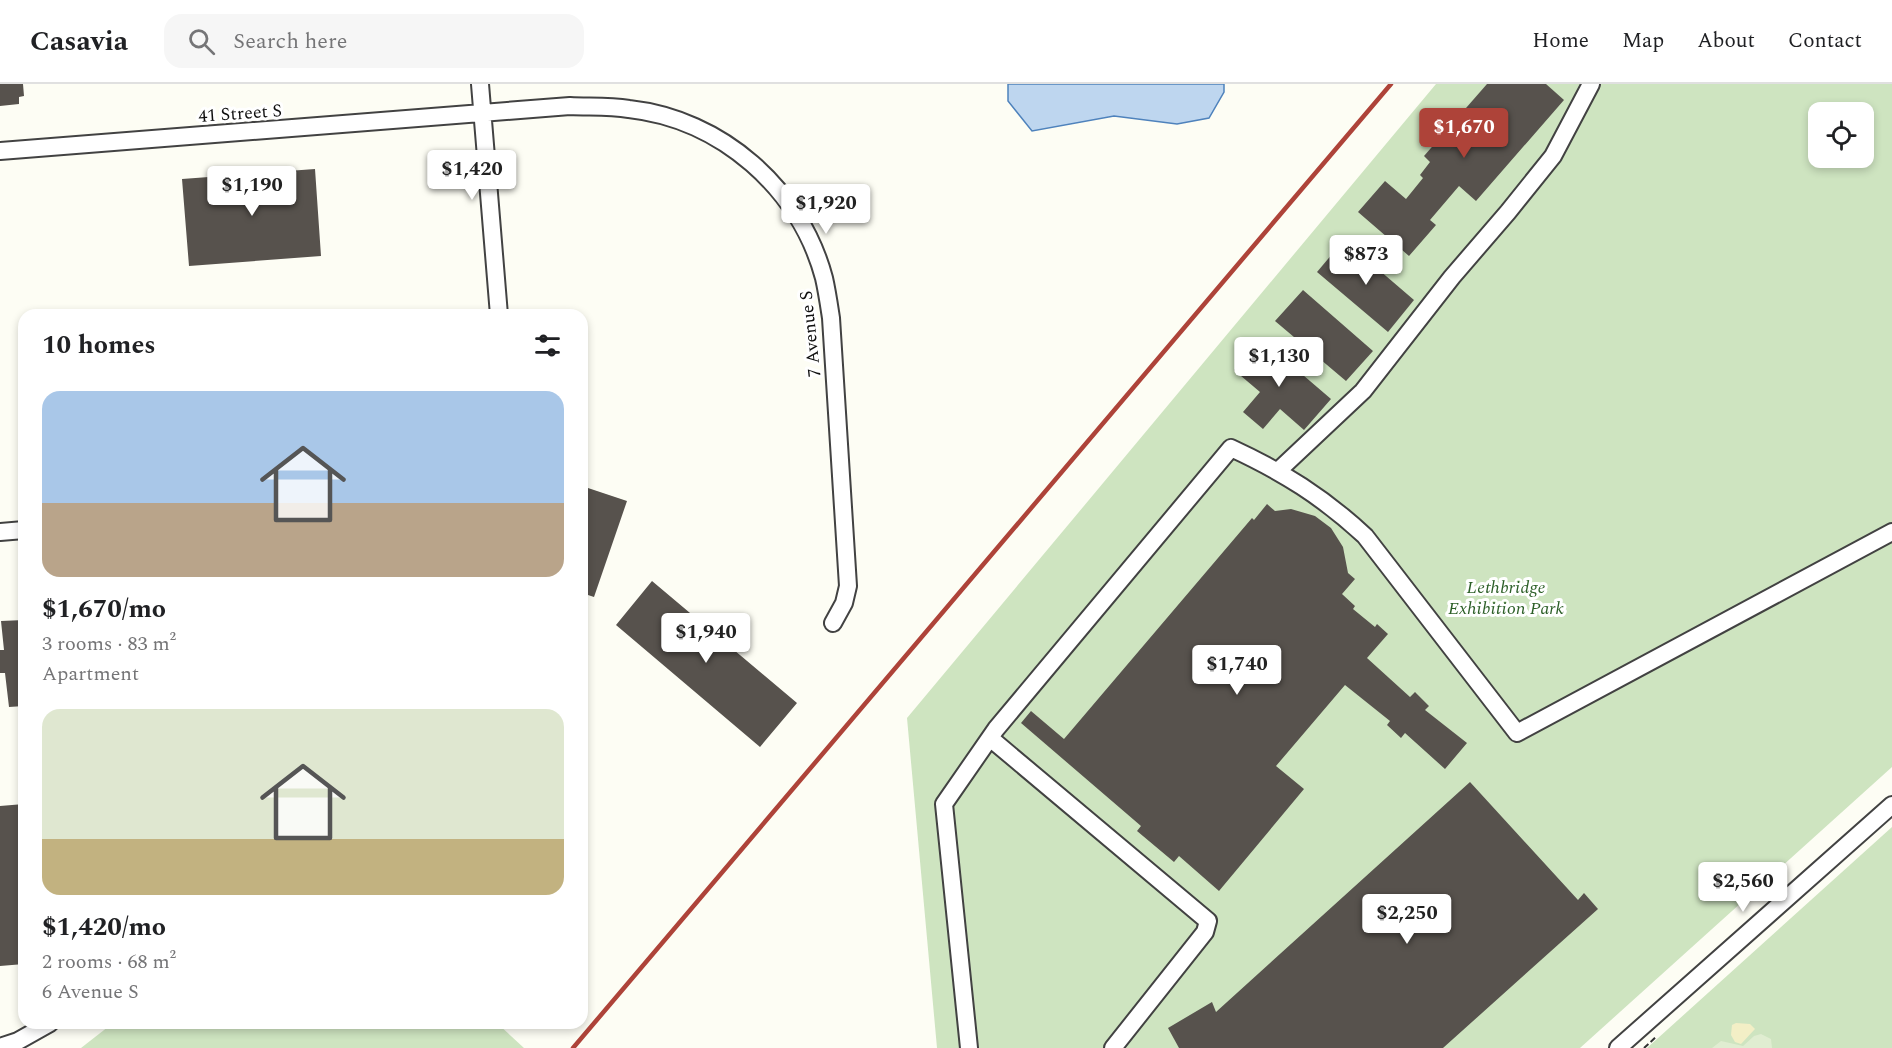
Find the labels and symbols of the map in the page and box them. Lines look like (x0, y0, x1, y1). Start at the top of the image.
street label: 41 Street S (197, 97, 283, 130)
pin: $1,670 (1415, 108, 1513, 159)
pin: $1,420 (423, 150, 521, 201)
pin: $1,190 (203, 166, 301, 217)
pin: $1,920 (777, 184, 875, 235)
pin: $873 (1330, 235, 1402, 286)
street label: 7 Avenue S (793, 289, 828, 379)
pin: $1,130 (1230, 337, 1328, 388)
park label: Lethbridge Exhibition Park (1448, 574, 1564, 622)
pin: $1,940 (657, 613, 755, 664)
pin: $1,740 (1188, 645, 1286, 696)
pin: $2,560 (1694, 862, 1792, 913)
pin: $2,250 (1358, 894, 1456, 945)

